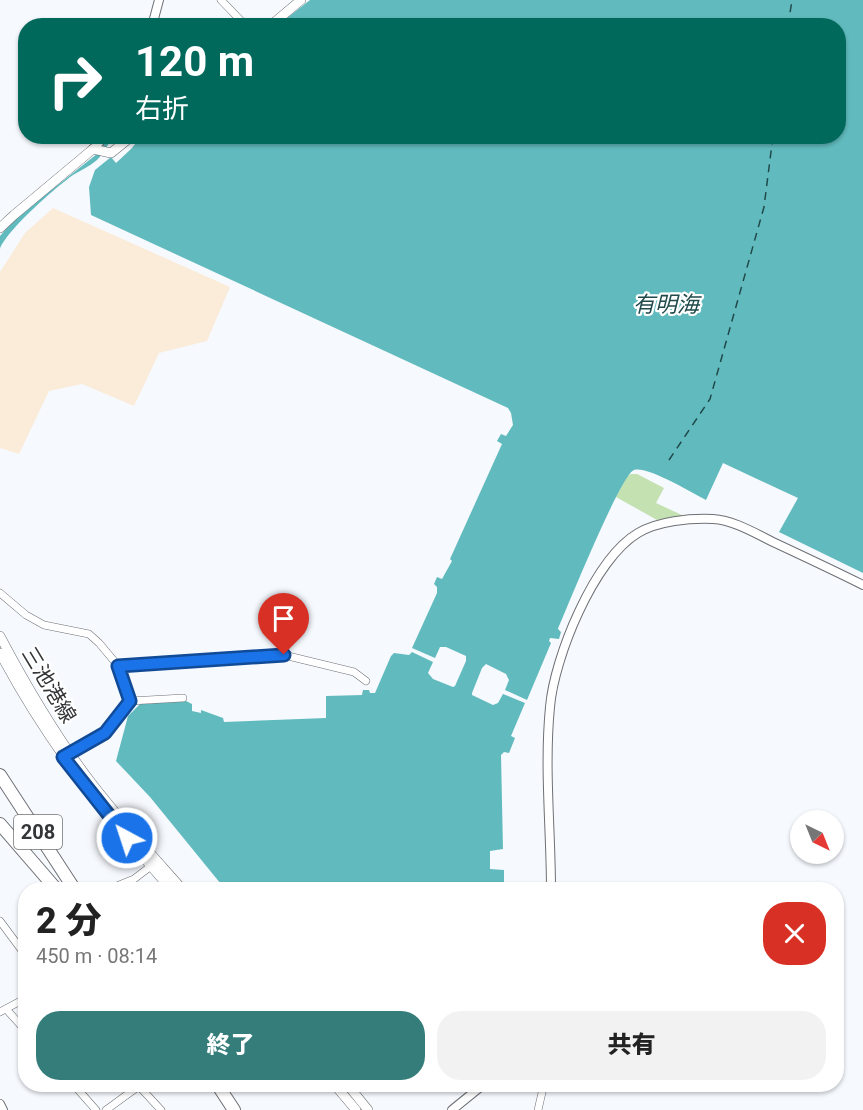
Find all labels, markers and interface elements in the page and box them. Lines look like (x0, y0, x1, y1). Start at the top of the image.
text: 120 m (135, 37, 254, 86)
icon: right (36, 42, 114, 120)
text: 右折 (135, 93, 189, 125)
water label: 有明海 (633, 292, 702, 317)
pin (258, 593, 309, 655)
icon: arrive (267, 602, 300, 635)
street label: 三池港線 (17, 643, 81, 727)
position arrow (95, 806, 159, 870)
north arrow (790, 810, 844, 864)
map controls (790, 810, 844, 864)
road number: 208 (14, 815, 62, 849)
text: 2 分 (36, 900, 102, 942)
button: close (763, 902, 826, 965)
text: 450 m · 08:14 (36, 944, 157, 968)
button: 終了 (36, 1011, 425, 1080)
button: 共有 (437, 1011, 826, 1080)

